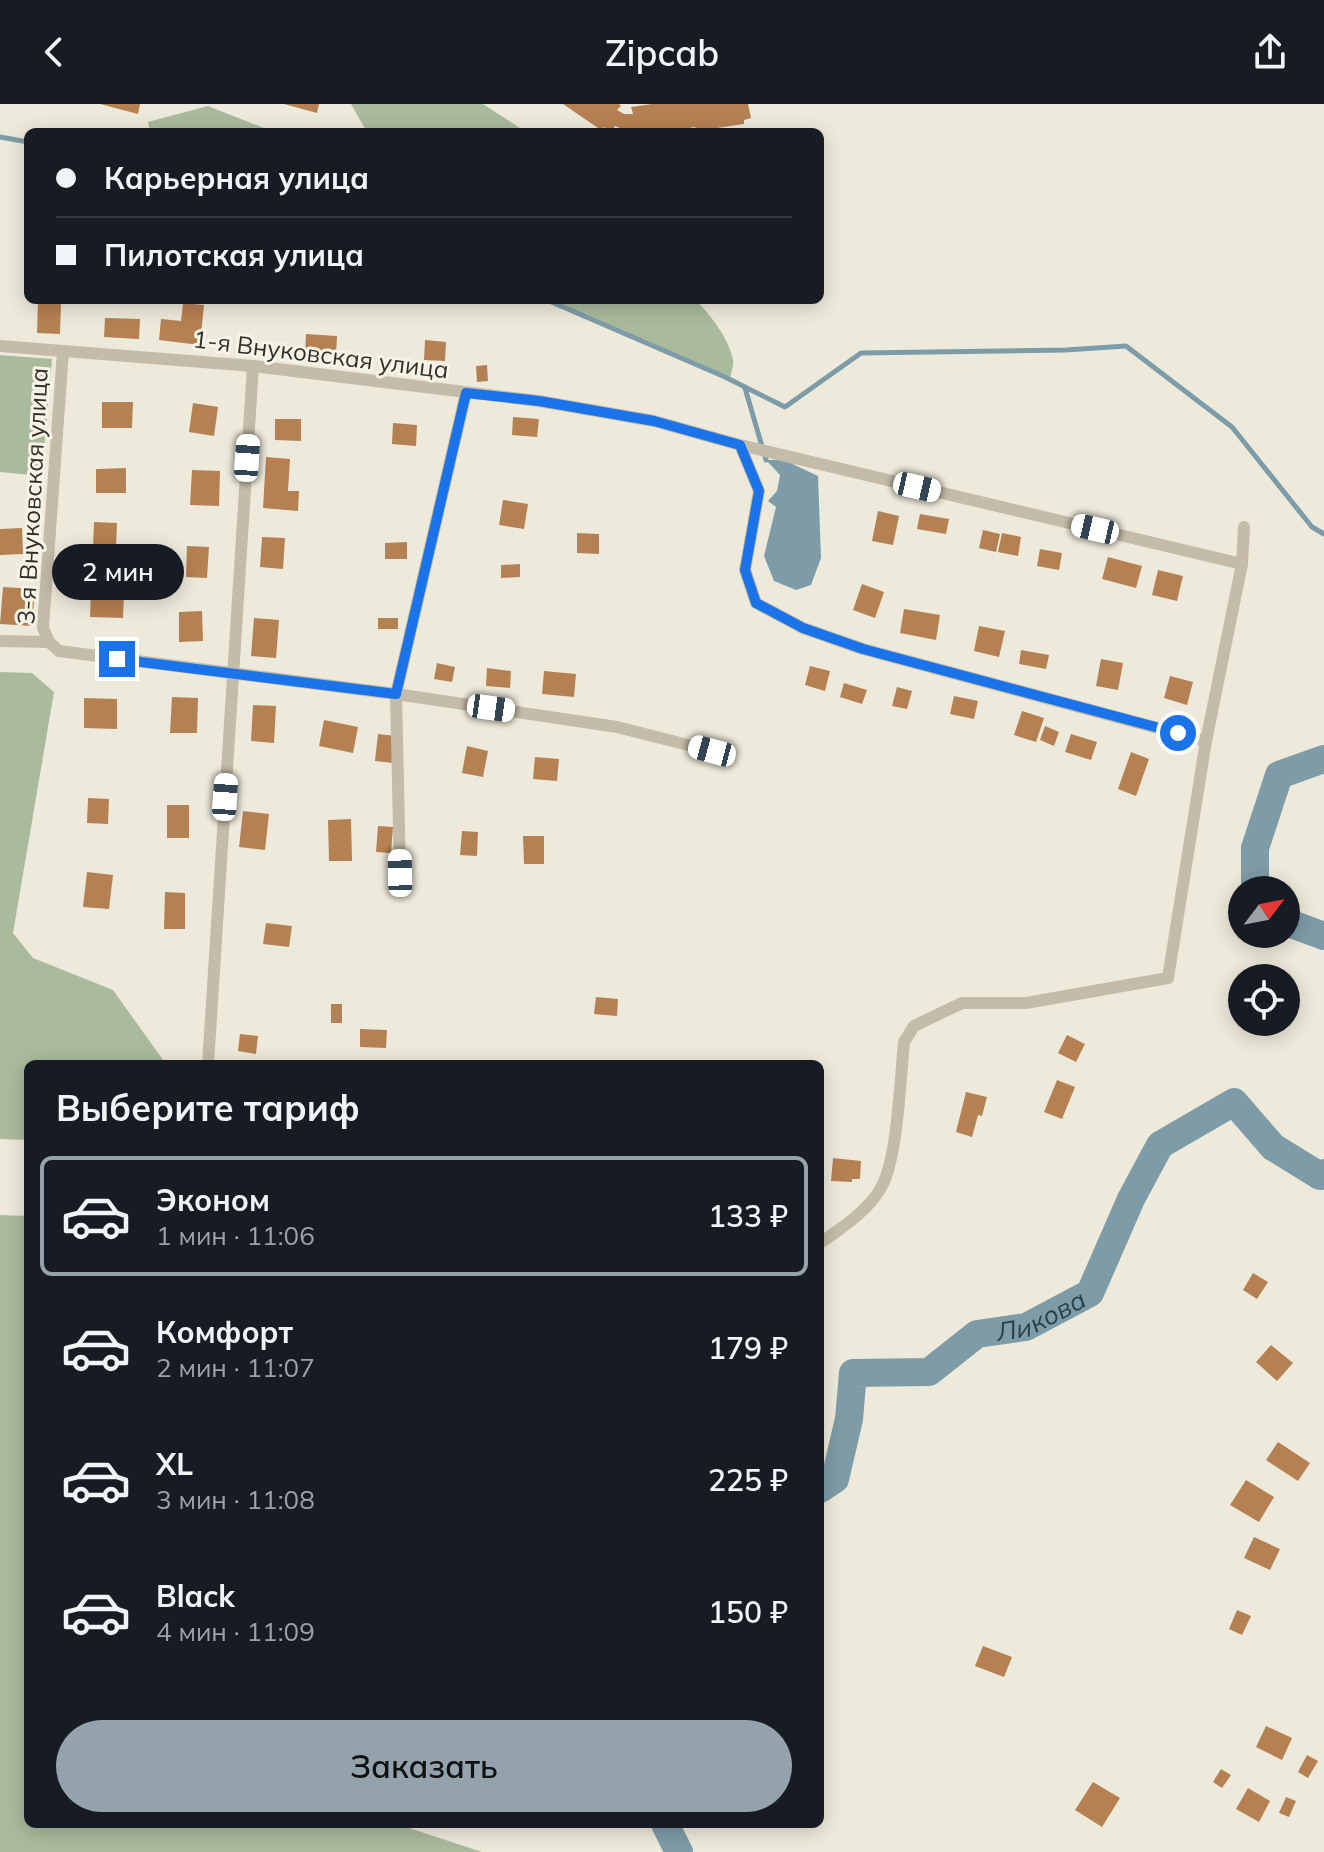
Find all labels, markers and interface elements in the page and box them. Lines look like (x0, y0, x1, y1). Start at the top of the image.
icon: back (32, 30, 76, 74)
text: Zipcab (605, 30, 719, 75)
icon: share (1248, 30, 1292, 74)
text: Карьерная улица (104, 159, 369, 197)
text: Пилотская улица (104, 236, 364, 274)
street label: 1-я Внуковская улица (192, 323, 450, 385)
street label: 3-я Внуковская улица (10, 367, 54, 625)
car (233, 433, 261, 483)
car (891, 470, 943, 504)
car (1069, 512, 1121, 546)
callout: 2 мин (51, 543, 183, 599)
text: 2 мин (82, 555, 154, 588)
route end (99, 641, 135, 677)
car (466, 693, 516, 723)
route start (1160, 715, 1196, 751)
car (686, 733, 738, 769)
car (211, 772, 239, 822)
car (388, 849, 412, 897)
north arrow (1228, 876, 1300, 948)
map controls (1228, 876, 1300, 1036)
button: locate (1228, 964, 1300, 1036)
text: Выберите тариф (56, 1085, 360, 1130)
icon: car (60, 1180, 132, 1252)
text: Эконом (156, 1181, 270, 1219)
text: 133 ₽ (708, 1197, 788, 1235)
text: 1 мин · 11:06 (156, 1219, 315, 1252)
water label: Ликова (993, 1282, 1091, 1348)
icon: car (60, 1312, 132, 1384)
text: Комфорт (156, 1313, 293, 1351)
text: 179 ₽ (708, 1329, 788, 1367)
text: 2 мин · 11:07 (156, 1351, 315, 1384)
icon: car (60, 1444, 132, 1516)
text: XL (156, 1445, 193, 1483)
text: 225 ₽ (708, 1461, 788, 1499)
text: 3 мин · 11:08 (156, 1483, 315, 1516)
icon: car (60, 1576, 132, 1648)
text: Black (156, 1577, 235, 1615)
text: 150 ₽ (708, 1593, 788, 1631)
text: 4 мин · 11:09 (156, 1615, 315, 1648)
button: Заказать (56, 1720, 792, 1812)

